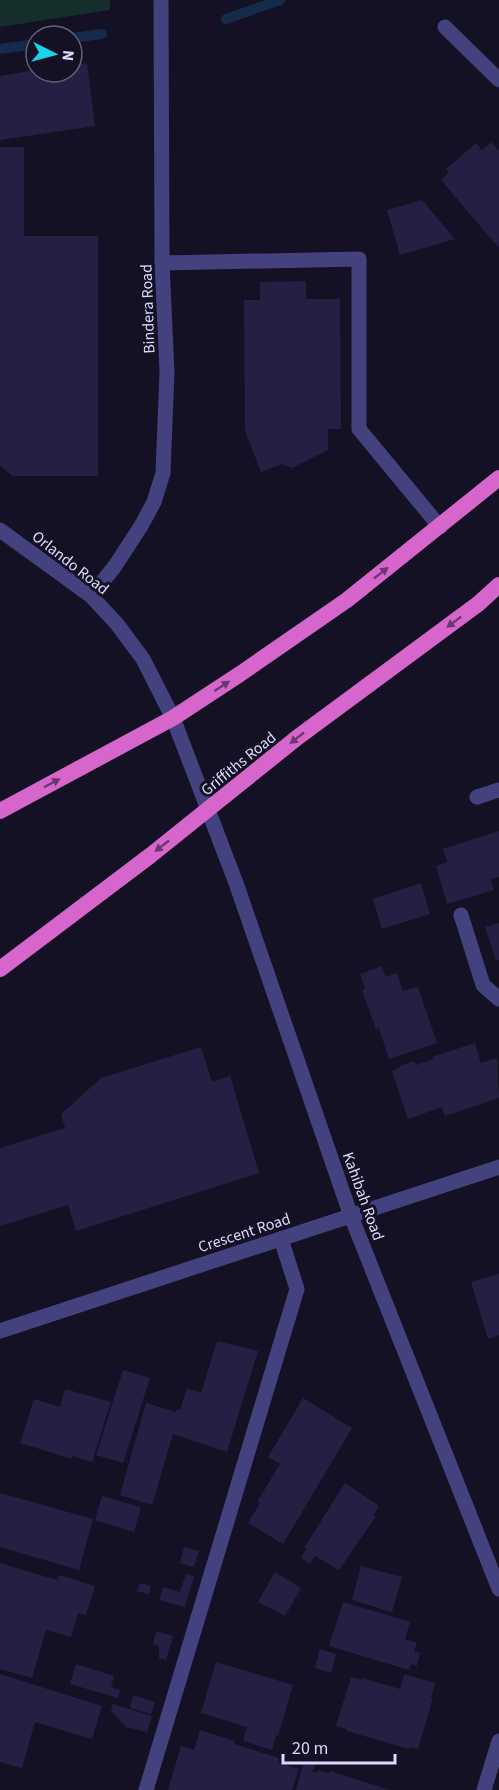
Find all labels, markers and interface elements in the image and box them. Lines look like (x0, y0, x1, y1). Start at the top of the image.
north arrow (24, 24, 84, 84)
text: N (56, 49, 79, 62)
street label: Bindera Road (135, 264, 161, 354)
street label: Orlando Road (27, 526, 113, 600)
one-way arrow (373, 567, 389, 580)
one-way arrow (446, 616, 462, 628)
one-way arrow (213, 680, 230, 691)
street label: Griffiths Road (196, 727, 281, 801)
one-way arrow (289, 732, 305, 745)
one-way arrow (43, 779, 60, 788)
one-way arrow (155, 840, 170, 852)
street label: Kahibah Road (337, 1149, 389, 1244)
street label: Crescent Road (195, 1208, 293, 1258)
scale bar (283, 1727, 396, 1765)
text: 20 m (292, 1736, 328, 1761)

